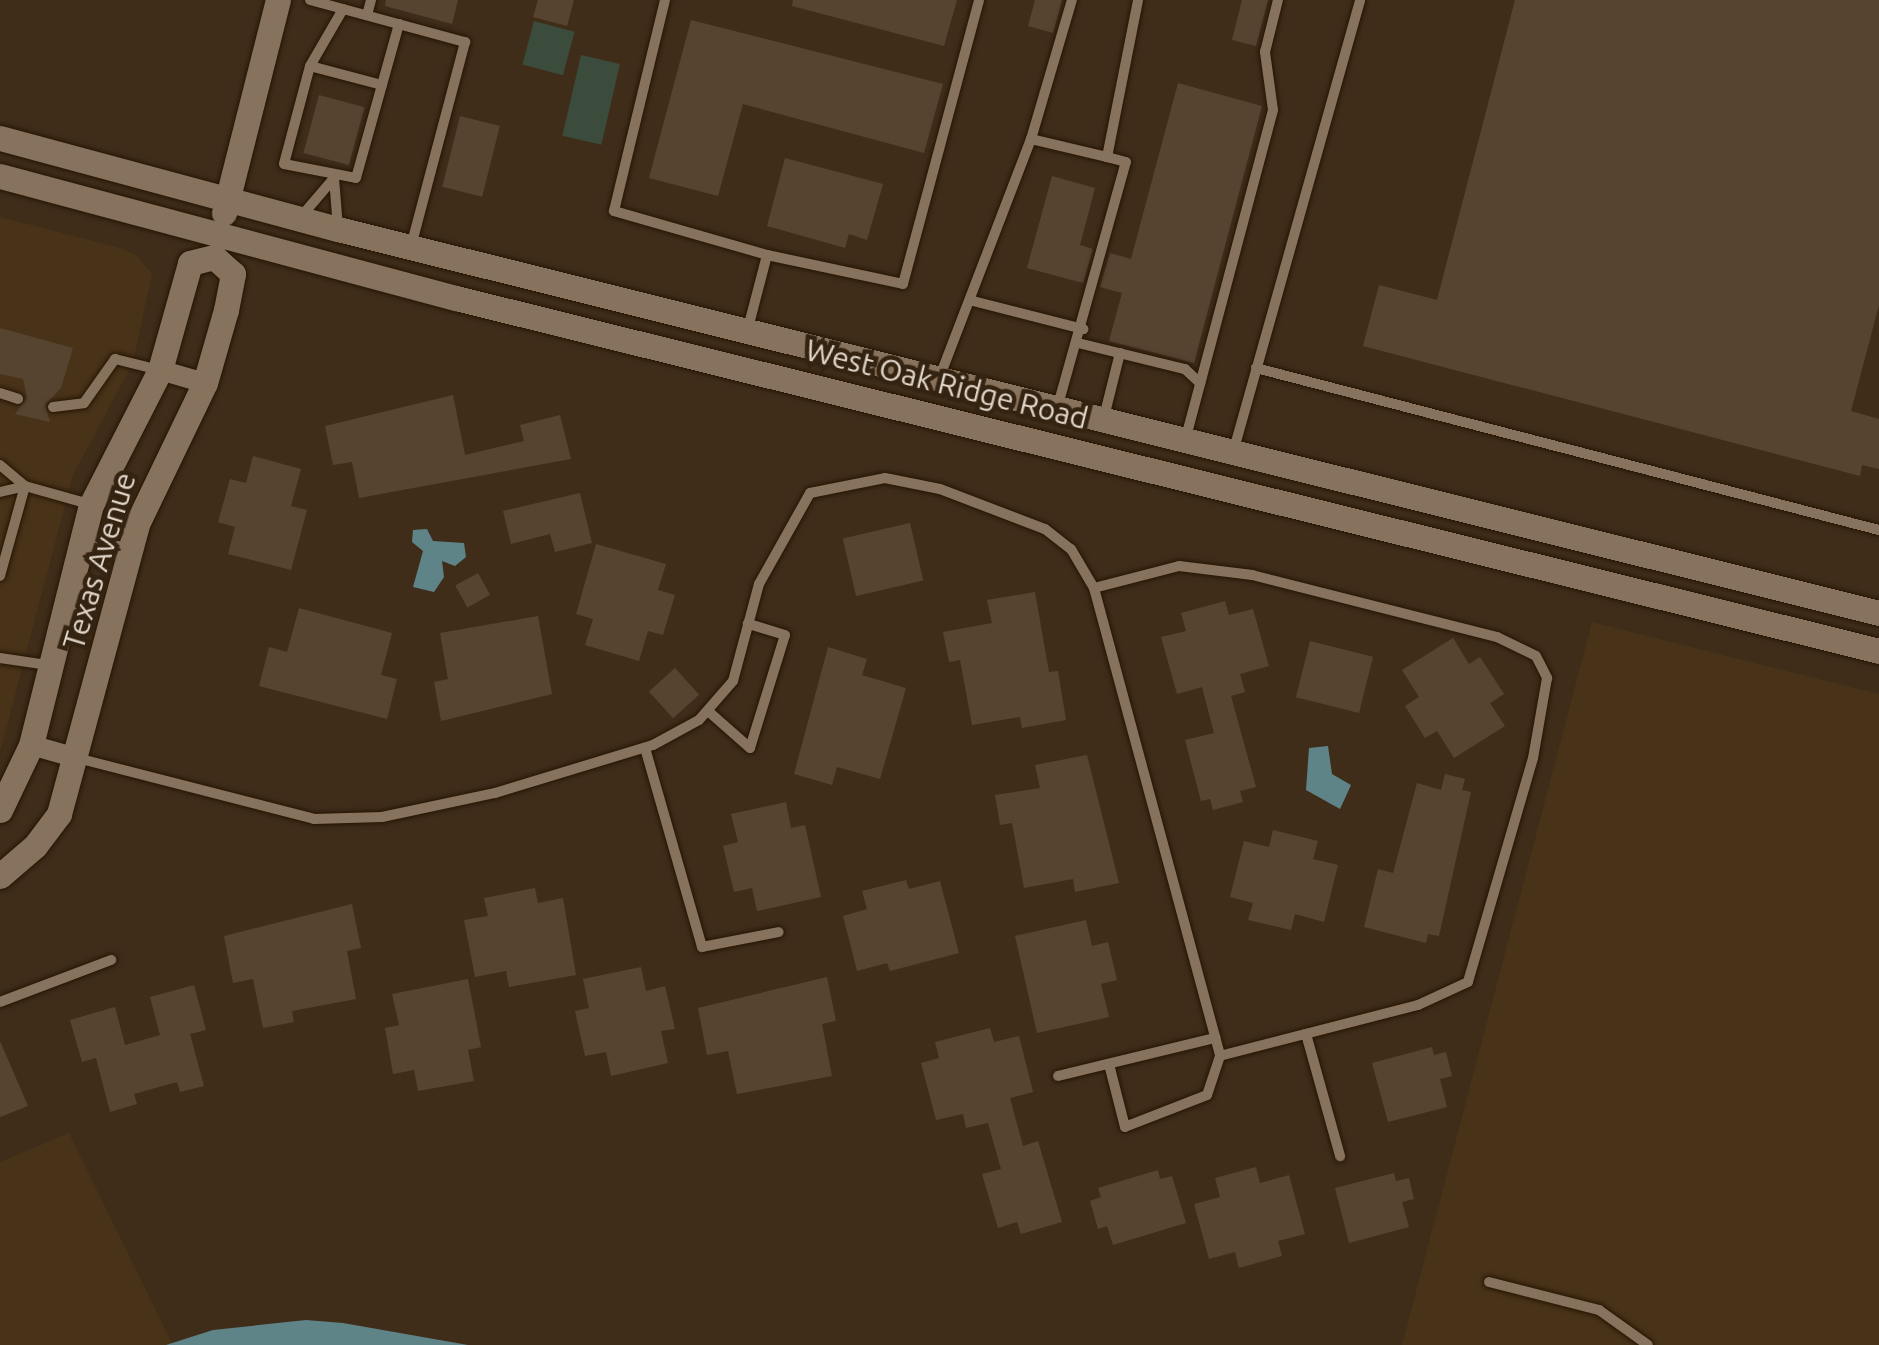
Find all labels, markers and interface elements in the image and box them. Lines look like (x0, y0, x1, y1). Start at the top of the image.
street label: West Oak Ridge Road (802, 331, 1092, 437)
street label: Texas Avenue (55, 468, 143, 654)

